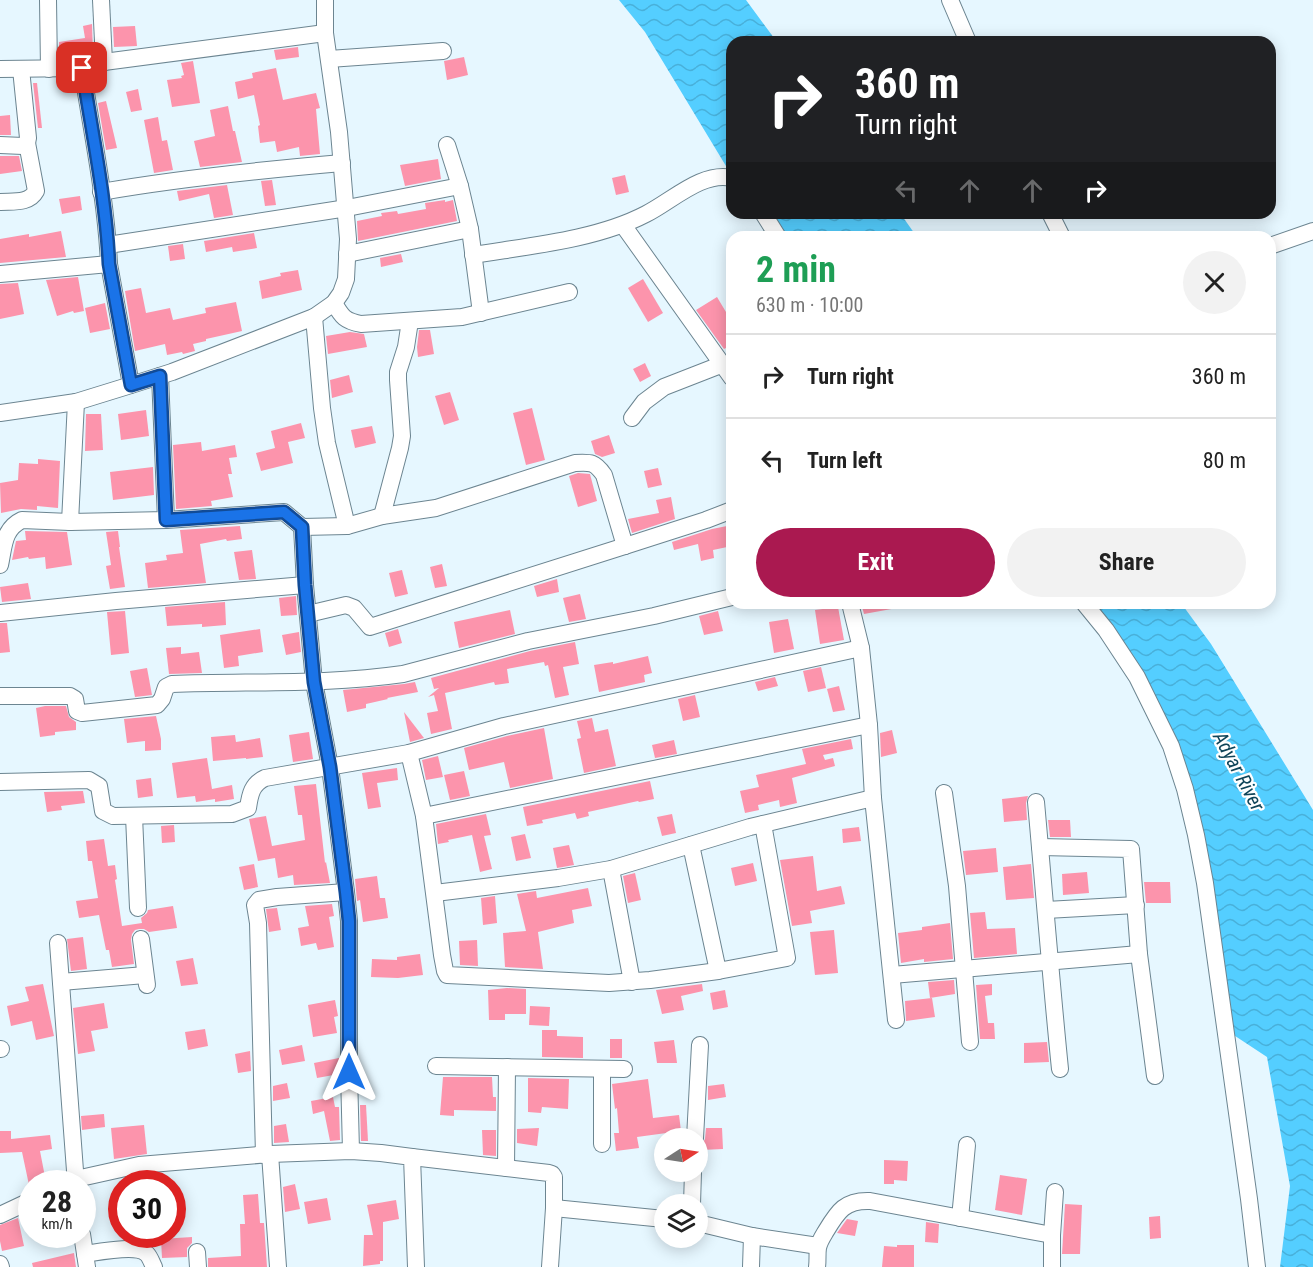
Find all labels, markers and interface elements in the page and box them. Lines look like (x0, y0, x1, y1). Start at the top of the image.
pin (56, 42, 107, 93)
icon: arrive (65, 51, 98, 84)
text: 360 m (855, 59, 960, 108)
icon: right (756, 60, 834, 138)
text: Turn right (855, 109, 957, 141)
icon: left (890, 174, 923, 207)
icon: ahead (953, 174, 986, 207)
icon: ahead (1016, 174, 1049, 207)
icon: right (1079, 174, 1112, 207)
text: 2 min (756, 249, 836, 291)
button: close (1183, 251, 1246, 314)
text: 630 m · 10:00 (756, 293, 863, 317)
icon: right (756, 360, 789, 393)
text: Turn right (807, 364, 894, 389)
text: 360 m (1192, 364, 1246, 389)
icon: left (756, 444, 789, 477)
text: Turn left (807, 448, 882, 473)
text: 80 m (1203, 448, 1246, 473)
button: Exit (756, 528, 995, 597)
button: Share (1007, 528, 1246, 597)
water label: Adyar River (1208, 726, 1270, 816)
position arrow (317, 1040, 381, 1104)
north arrow (654, 1128, 708, 1182)
map controls (654, 1128, 708, 1248)
speed limit sign: 30 (108, 1170, 186, 1248)
text: 28 (42, 1184, 72, 1219)
button: layers (654, 1194, 708, 1248)
text: km/h (42, 1215, 72, 1233)

